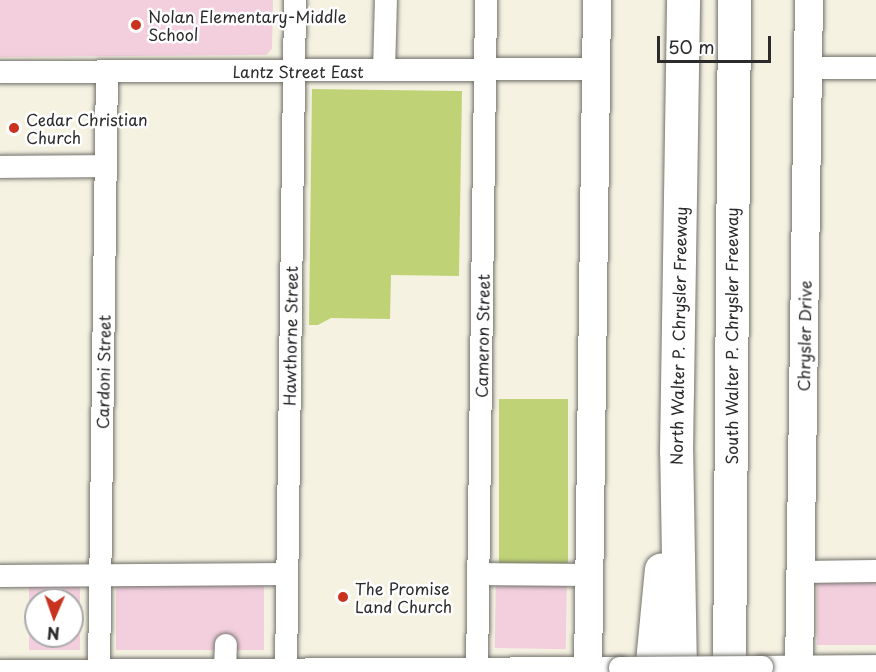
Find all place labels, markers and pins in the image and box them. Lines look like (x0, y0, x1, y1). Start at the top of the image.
place label: Nolan Elementary-Middle School (148, 6, 347, 44)
marker: Nolan Elementary-Middle School (129, 18, 143, 32)
place label: Cedar Christian Church (26, 109, 148, 147)
marker: Cedar Christian Church (7, 121, 21, 135)
place label: The Promise Land Church (355, 578, 453, 616)
marker: The Promise Land Church (336, 590, 350, 604)

